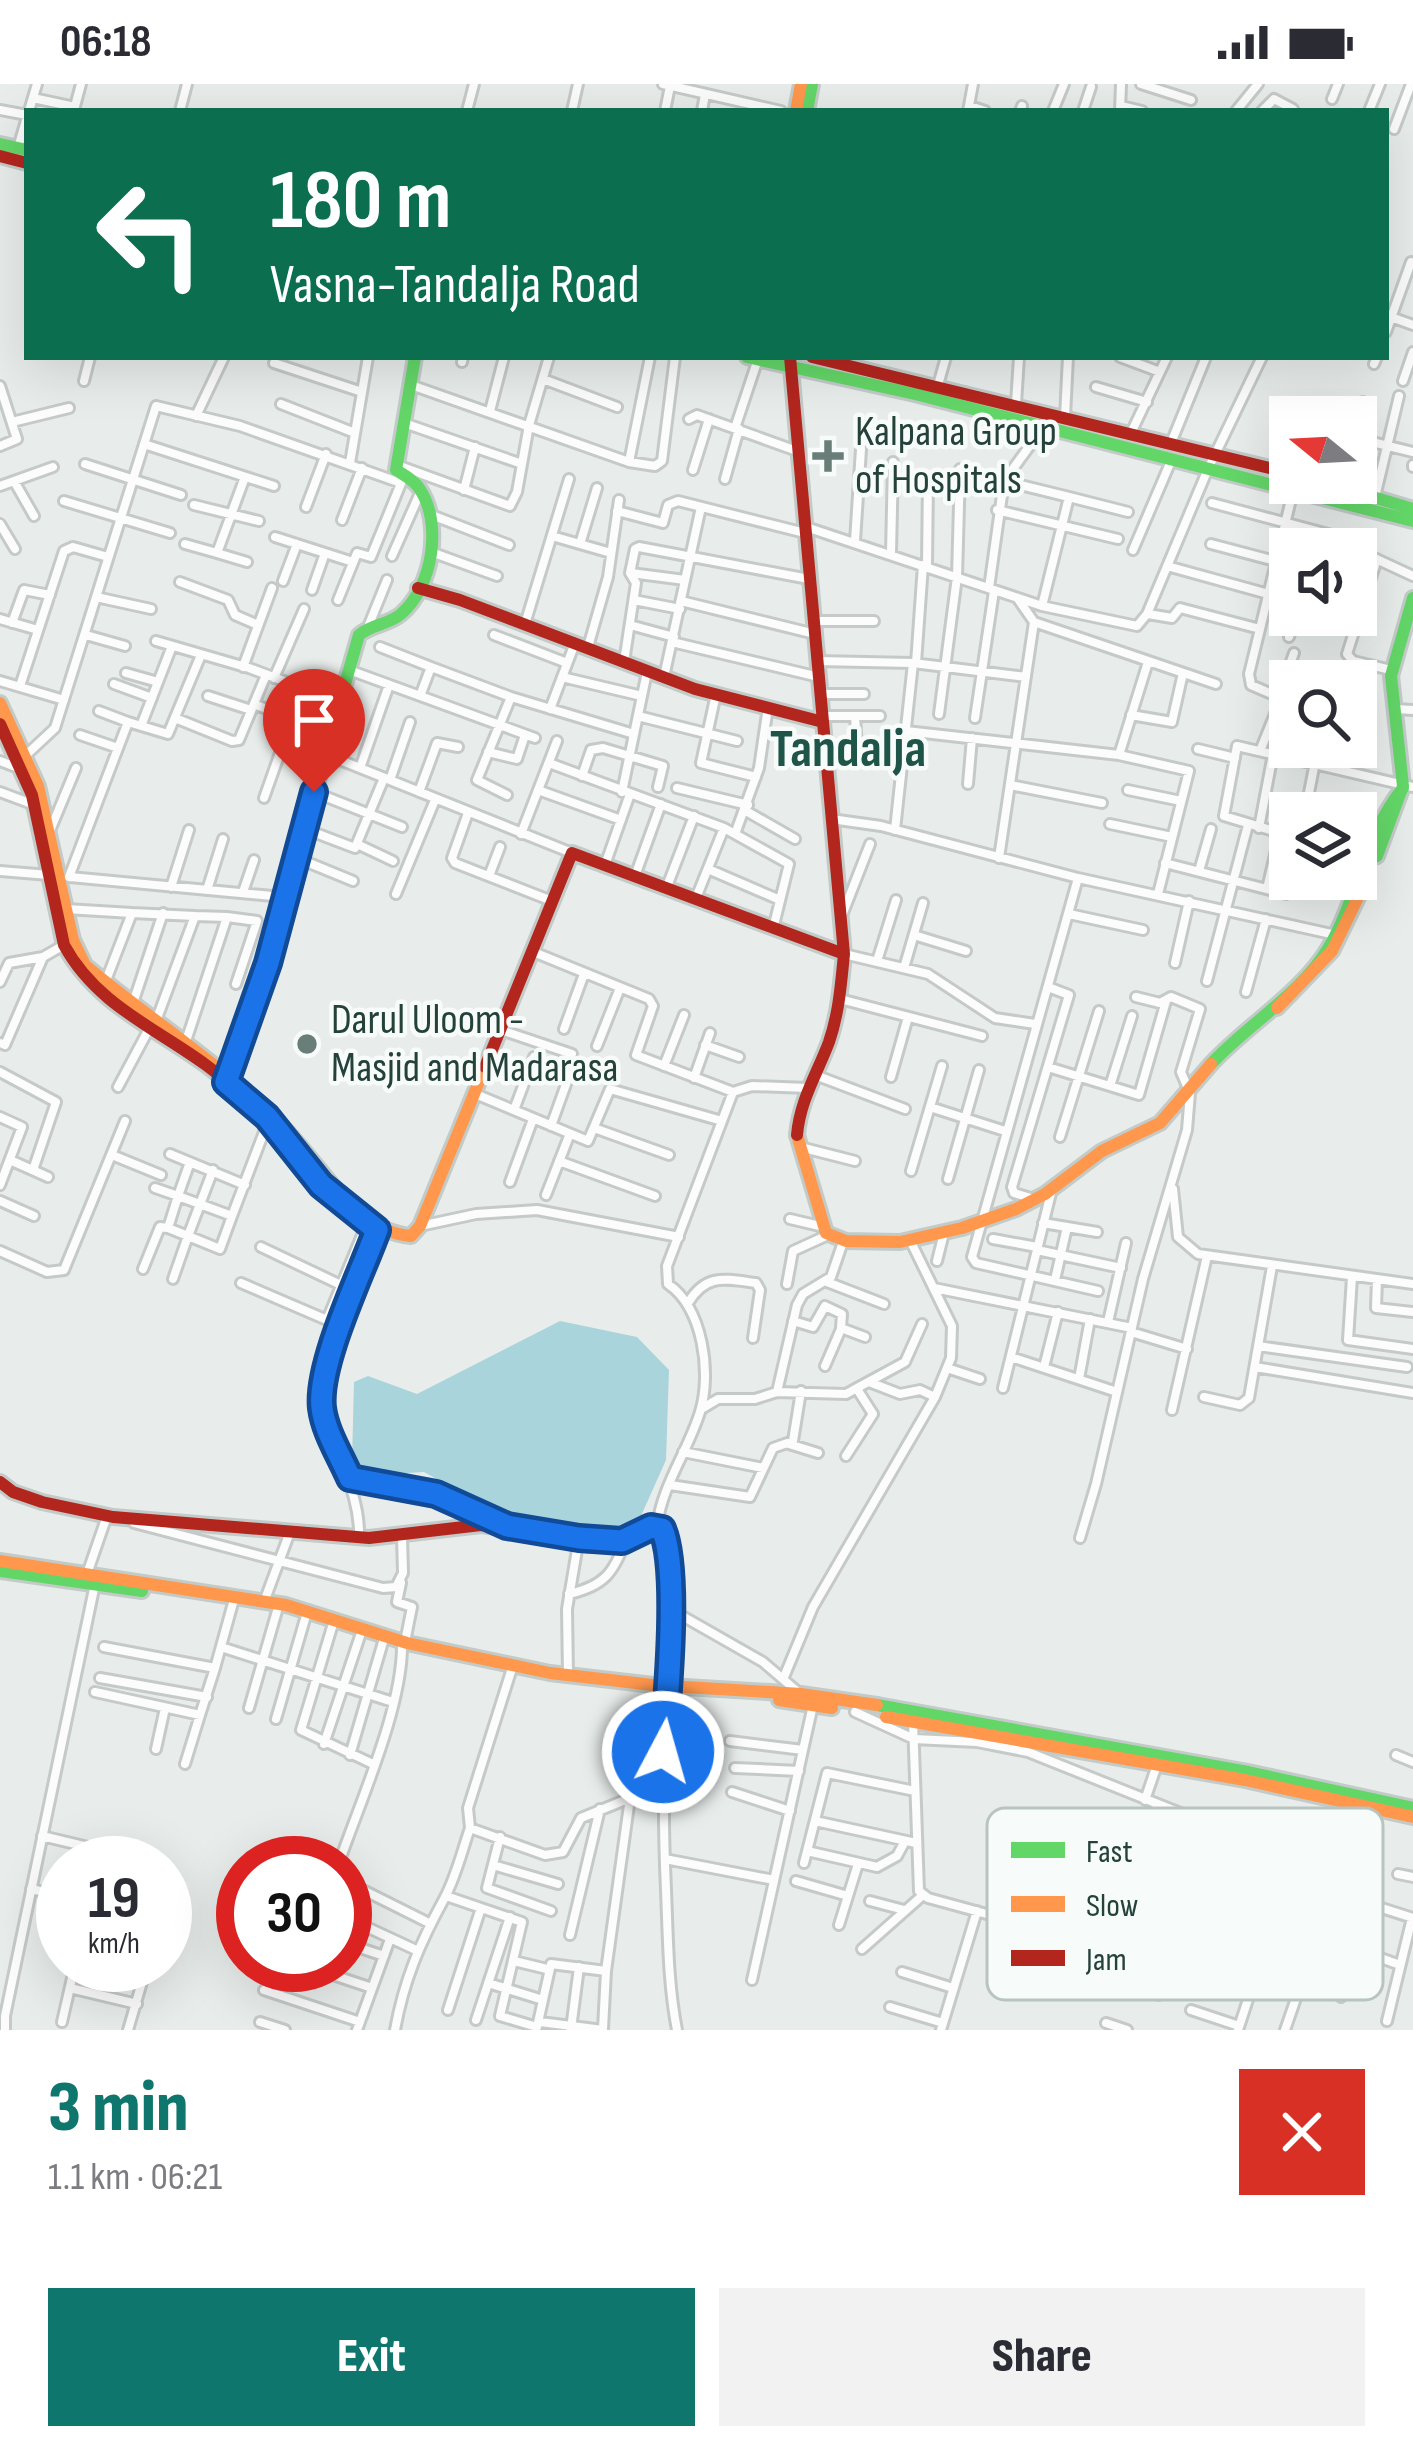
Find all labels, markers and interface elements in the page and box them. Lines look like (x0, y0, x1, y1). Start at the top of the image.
text: 06:18 (60, 15, 152, 70)
text: 180 m (270, 151, 451, 252)
icon: left (72, 156, 228, 312)
text: Vasna-Tandalja Road (270, 253, 640, 318)
north arrow (1269, 396, 1377, 504)
map controls (1269, 396, 1377, 900)
place label: Kalpana Group of Hospitals (855, 407, 1057, 506)
marker: Kalpana Group of Hospitals (812, 440, 844, 472)
button: sound (1269, 528, 1377, 636)
button: search (1269, 660, 1377, 768)
pin (263, 669, 365, 792)
icon: arrive (281, 687, 347, 753)
district label: Tandalja (770, 717, 926, 782)
button: layers (1269, 792, 1377, 900)
place label: Darul Uloom - Masjid and Madarasa (331, 995, 619, 1094)
marker: Darul Uloom - Masjid and Madarasa (294, 1031, 320, 1057)
position arrow (600, 1689, 726, 1815)
legend (987, 1808, 1383, 2000)
text: Fast (1086, 1832, 1133, 1872)
speed limit sign: 30 (216, 1836, 372, 1992)
text: 19 (88, 1863, 140, 1935)
text: Slow (1086, 1886, 1138, 1926)
text: km/h (88, 1926, 140, 1962)
text: Jam (1085, 1940, 1127, 1980)
text: 3 min (48, 2065, 189, 2152)
button: close (1239, 2069, 1365, 2195)
text: 1.1 km · 06:21 (48, 2154, 222, 2201)
button: Exit (48, 2288, 695, 2426)
button: Share (719, 2288, 1365, 2426)

